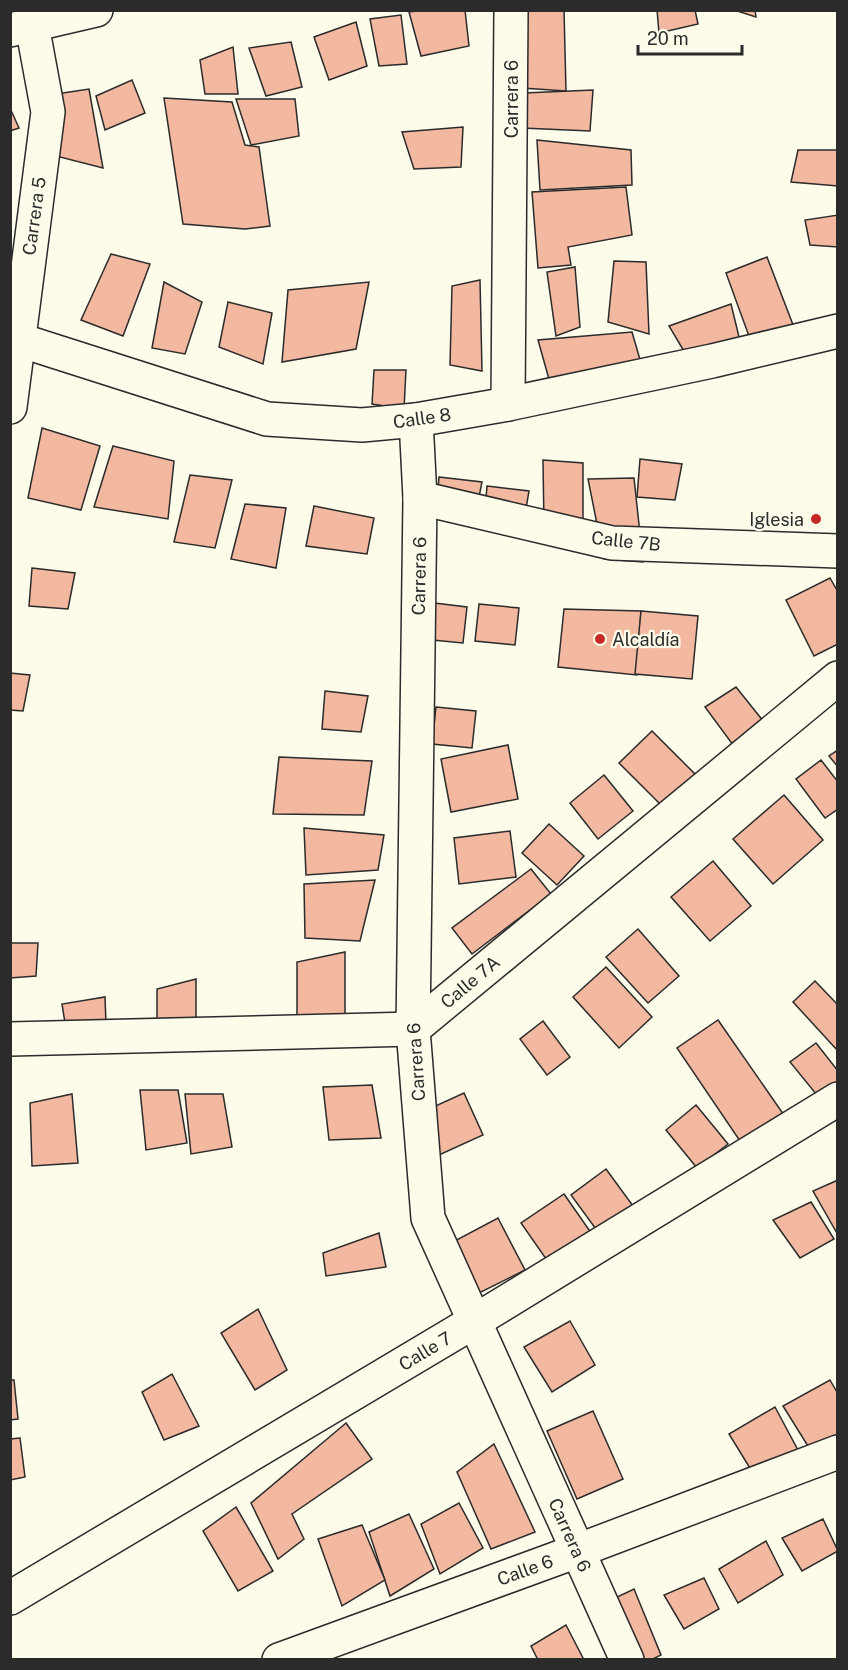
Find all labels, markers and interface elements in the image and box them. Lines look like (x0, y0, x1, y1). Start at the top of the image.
scale bar (638, 18, 742, 56)
text: 20 m (647, 28, 689, 49)
street label: Carrera 6 (501, 60, 522, 138)
street label: Carrera 5 (18, 175, 50, 257)
street label: Calle 8 (392, 404, 452, 432)
place label: Iglesia (749, 509, 804, 530)
marker: Iglesia (809, 512, 823, 526)
street label: Calle 7B (590, 527, 662, 555)
street label: Carrera 6 (408, 537, 430, 615)
place label: Alcaldía (612, 629, 680, 650)
marker: Alcaldía (593, 632, 607, 646)
street label: Calle 7A (436, 951, 504, 1013)
street label: Carrera 6 (403, 1022, 429, 1102)
street label: Calle 7 (395, 1327, 455, 1375)
street label: Carrera 6 (544, 1495, 596, 1575)
street label: Calle 6 (494, 1550, 556, 1590)

